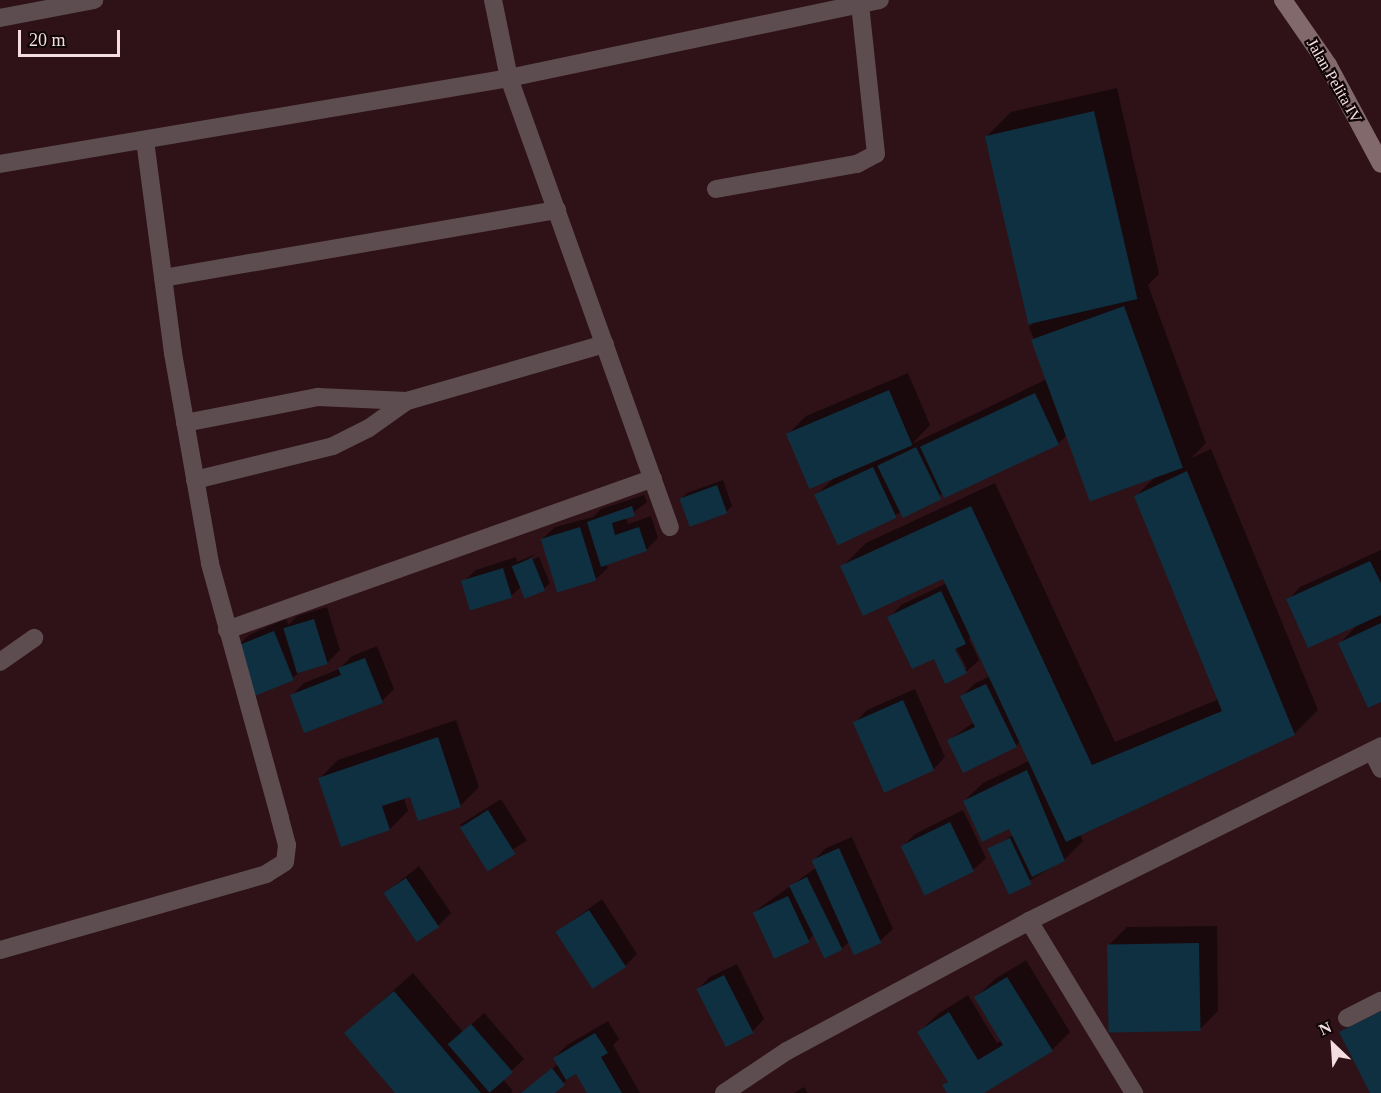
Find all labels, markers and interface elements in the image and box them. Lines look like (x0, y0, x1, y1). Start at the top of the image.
scale bar (21, 18, 123, 56)
text: 20 m (29, 30, 66, 50)
street label: Jalan Pelita IV (1302, 35, 1366, 127)
north arrow (1303, 1015, 1363, 1075)
text: N (1316, 1018, 1334, 1038)

